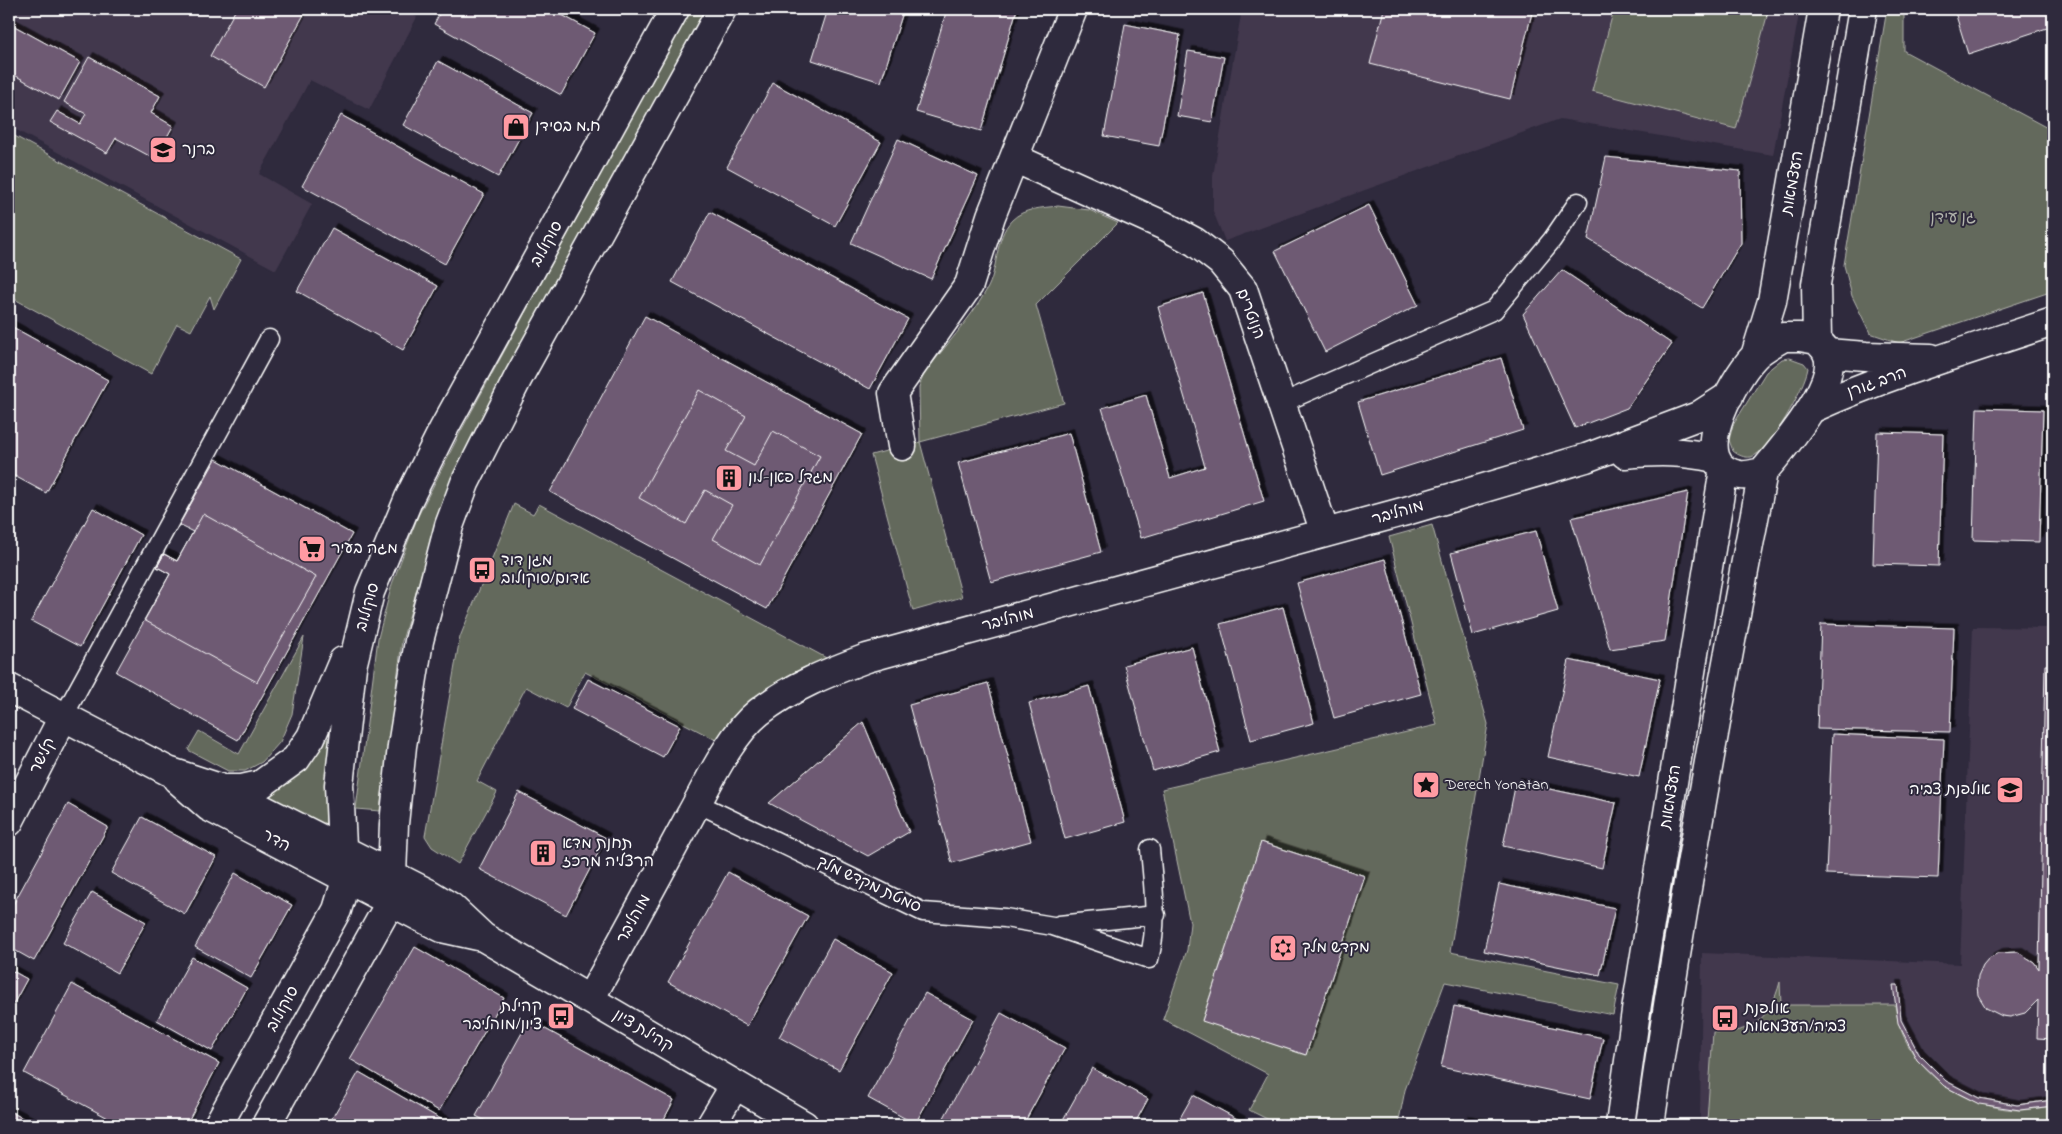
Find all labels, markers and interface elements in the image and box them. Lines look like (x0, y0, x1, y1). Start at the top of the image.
shop icon: ח.מ בסידן (501, 112, 531, 142)
place label: ח.מ בסידן (535, 115, 600, 139)
school or university icon: ברנר (148, 135, 178, 165)
place label: ברנר (182, 138, 215, 162)
street label: העצמאות (1775, 149, 1810, 218)
park label: גן עידן (1930, 206, 1976, 230)
street label: סוקולוב (525, 217, 569, 271)
street label: הנוטרים (1229, 285, 1271, 343)
street label: הרב גורן (1844, 361, 1910, 405)
building icon: מגדל פאן-לון (714, 463, 744, 493)
place label: מגדל פאן-לון (748, 466, 833, 490)
street label: מוהליבר (1369, 494, 1427, 532)
supermarket icon: מגה בעיר (297, 534, 327, 564)
place label: מגה בעיר (331, 537, 398, 561)
place label: מגן דוד אדום/סוקולוב (501, 549, 590, 591)
bus stop icon: מגן דוד אדום/סוקולוב (467, 555, 497, 585)
street label: סוקולוב (350, 580, 386, 634)
street label: מוהליבר (979, 602, 1037, 638)
street label: קלישר (24, 734, 62, 778)
street label: העצמאות (1654, 763, 1688, 832)
place icon: Derech Yonatan (1411, 770, 1441, 800)
place label: Derech Yonatan (1444, 773, 1548, 797)
school or university icon: אולפנת צביה (1995, 775, 2025, 805)
place label: אולפנת צביה (1909, 778, 1991, 802)
street label: הדר (258, 824, 294, 858)
place label: תחנת מדא הרצליה מרכז (562, 832, 654, 874)
building icon: תחנת מדא הרצליה מרכז (528, 838, 558, 868)
street label: סמטת מקדש מלך (813, 850, 925, 920)
street label: מוהליבר (611, 890, 657, 948)
synagogue icon: מקדש מלך (1268, 933, 1298, 963)
place label: מקדש מלך (1302, 936, 1370, 960)
street label: סוקולוב (261, 982, 305, 1036)
place label: קהילת ציון/מוהליבר (463, 995, 542, 1037)
place label: אולפנת צביה/העצמאות (1743, 997, 1846, 1039)
bus stop icon: קהילת ציון/מוהליבר (546, 1001, 576, 1031)
street label: קהילת ציון (608, 1003, 678, 1059)
bus stop icon: אולפנת צביה/העצמאות (1710, 1003, 1740, 1033)

